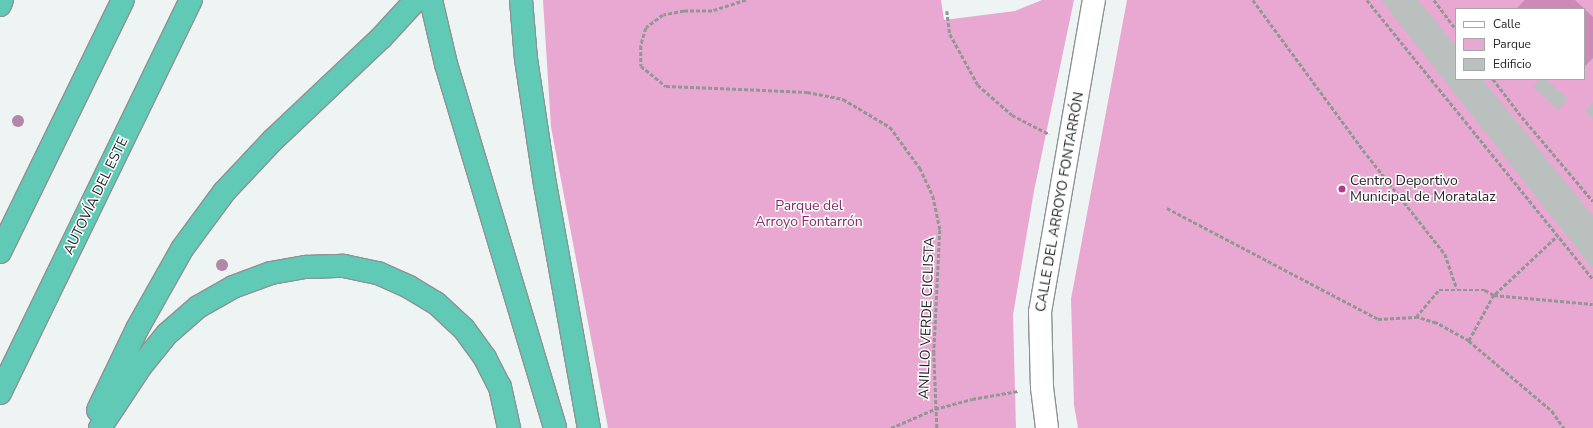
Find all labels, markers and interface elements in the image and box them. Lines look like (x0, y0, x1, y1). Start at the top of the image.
legend (1455, 8, 1585, 80)
text: Calle (1493, 16, 1521, 32)
text: Parque (1493, 36, 1531, 52)
text: Edificio (1493, 56, 1531, 72)
street label: CALLE DEL ARROYO FONTARRÓN (1032, 91, 1088, 313)
street label: AUTOVÍA DEL ESTE (60, 135, 132, 257)
place label: Centro Deportivo Municipal de Moratalaz (1350, 173, 1496, 206)
marker: Centro Deportivo Municipal de Moratalaz (1337, 184, 1347, 194)
park label: Parque del Arroyo Fontarrón (755, 198, 863, 230)
street label: ANILLO VERDE CICLISTA (916, 237, 938, 399)

